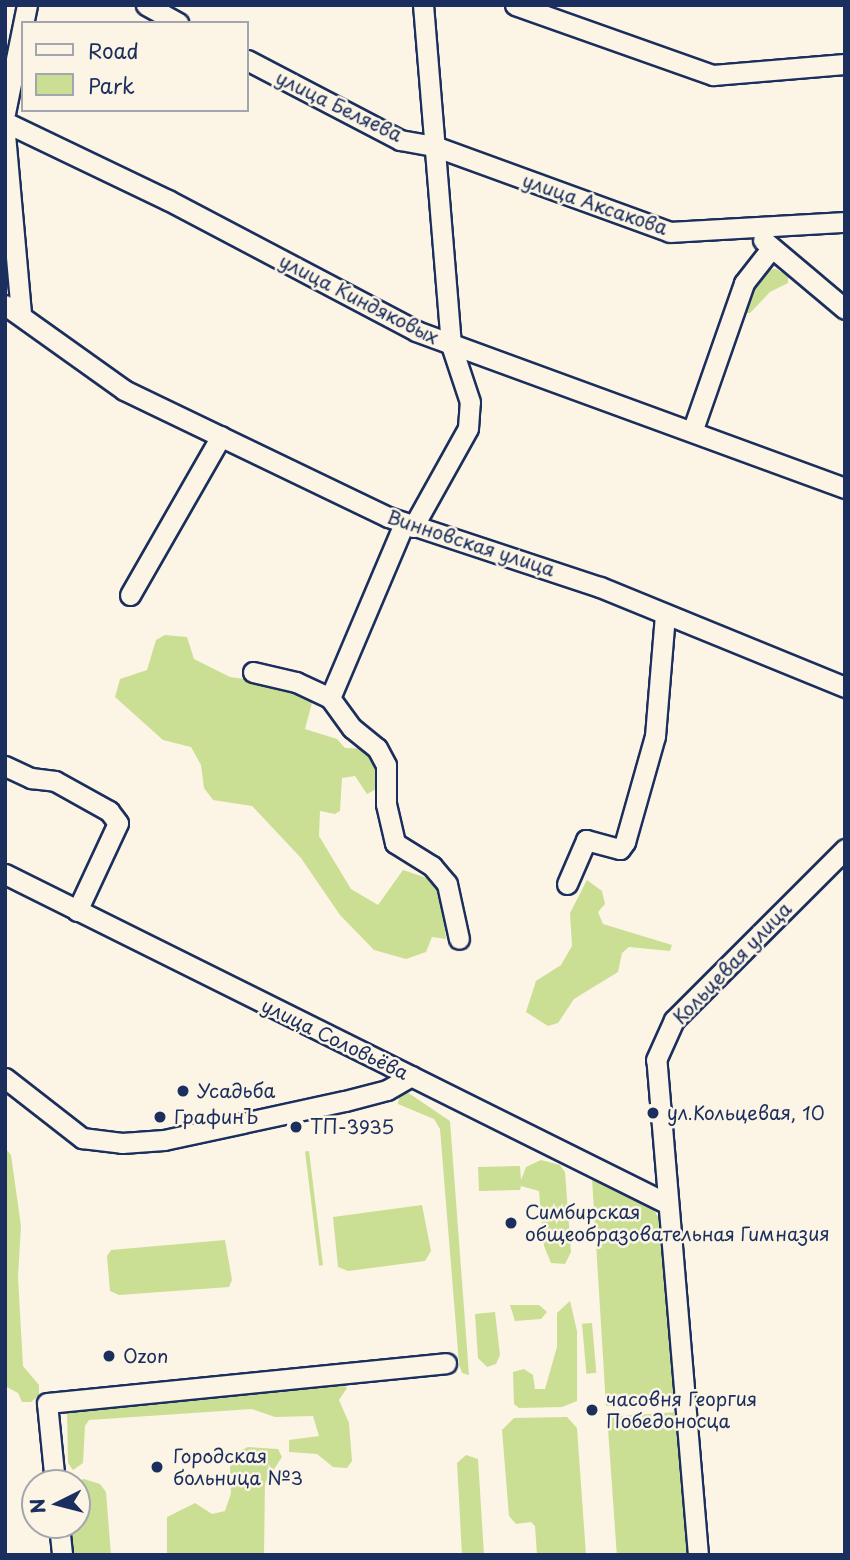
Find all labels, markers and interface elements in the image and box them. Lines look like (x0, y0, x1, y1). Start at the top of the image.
legend (21, 21, 248, 112)
text: Road (88, 34, 139, 66)
street label: улица Беляева (272, 65, 406, 147)
text: Park (88, 69, 135, 101)
street label: улица Аксакова (519, 168, 671, 240)
street label: улица Киндяковых (276, 249, 442, 349)
street label: Винновская улица (384, 505, 558, 581)
street label: Кольцевая улица (668, 897, 796, 1029)
street label: улица Соловьёва (257, 993, 413, 1085)
place label: Усадьба (197, 1080, 275, 1102)
marker: Усадьба (175, 1083, 191, 1099)
place label: ул.Кольцевая, 10 (667, 1102, 825, 1124)
marker: ул.Кольцевая, 10 (645, 1105, 661, 1121)
place label: ГрафинЪ (174, 1106, 259, 1128)
marker: ГрафинЪ (152, 1109, 168, 1125)
place label: ТП-3935 (310, 1116, 394, 1138)
marker: ТП-3935 (288, 1119, 304, 1135)
place label: Симбирская общеобразовательная Гимназия (525, 1201, 831, 1245)
marker: Симбирская общеобразовательная Гимназия (503, 1215, 519, 1231)
place label: Ozon (123, 1345, 168, 1367)
marker: Ozon (101, 1348, 117, 1364)
place label: часовня Георгия Победоносца (606, 1388, 757, 1432)
marker: часовня Георгия Победоносца (584, 1402, 600, 1418)
place label: Городская больница №3 (173, 1445, 304, 1489)
marker: Городская больница №3 (147, 1457, 167, 1477)
north arrow (21, 1469, 91, 1539)
text: N (22, 1497, 52, 1515)

